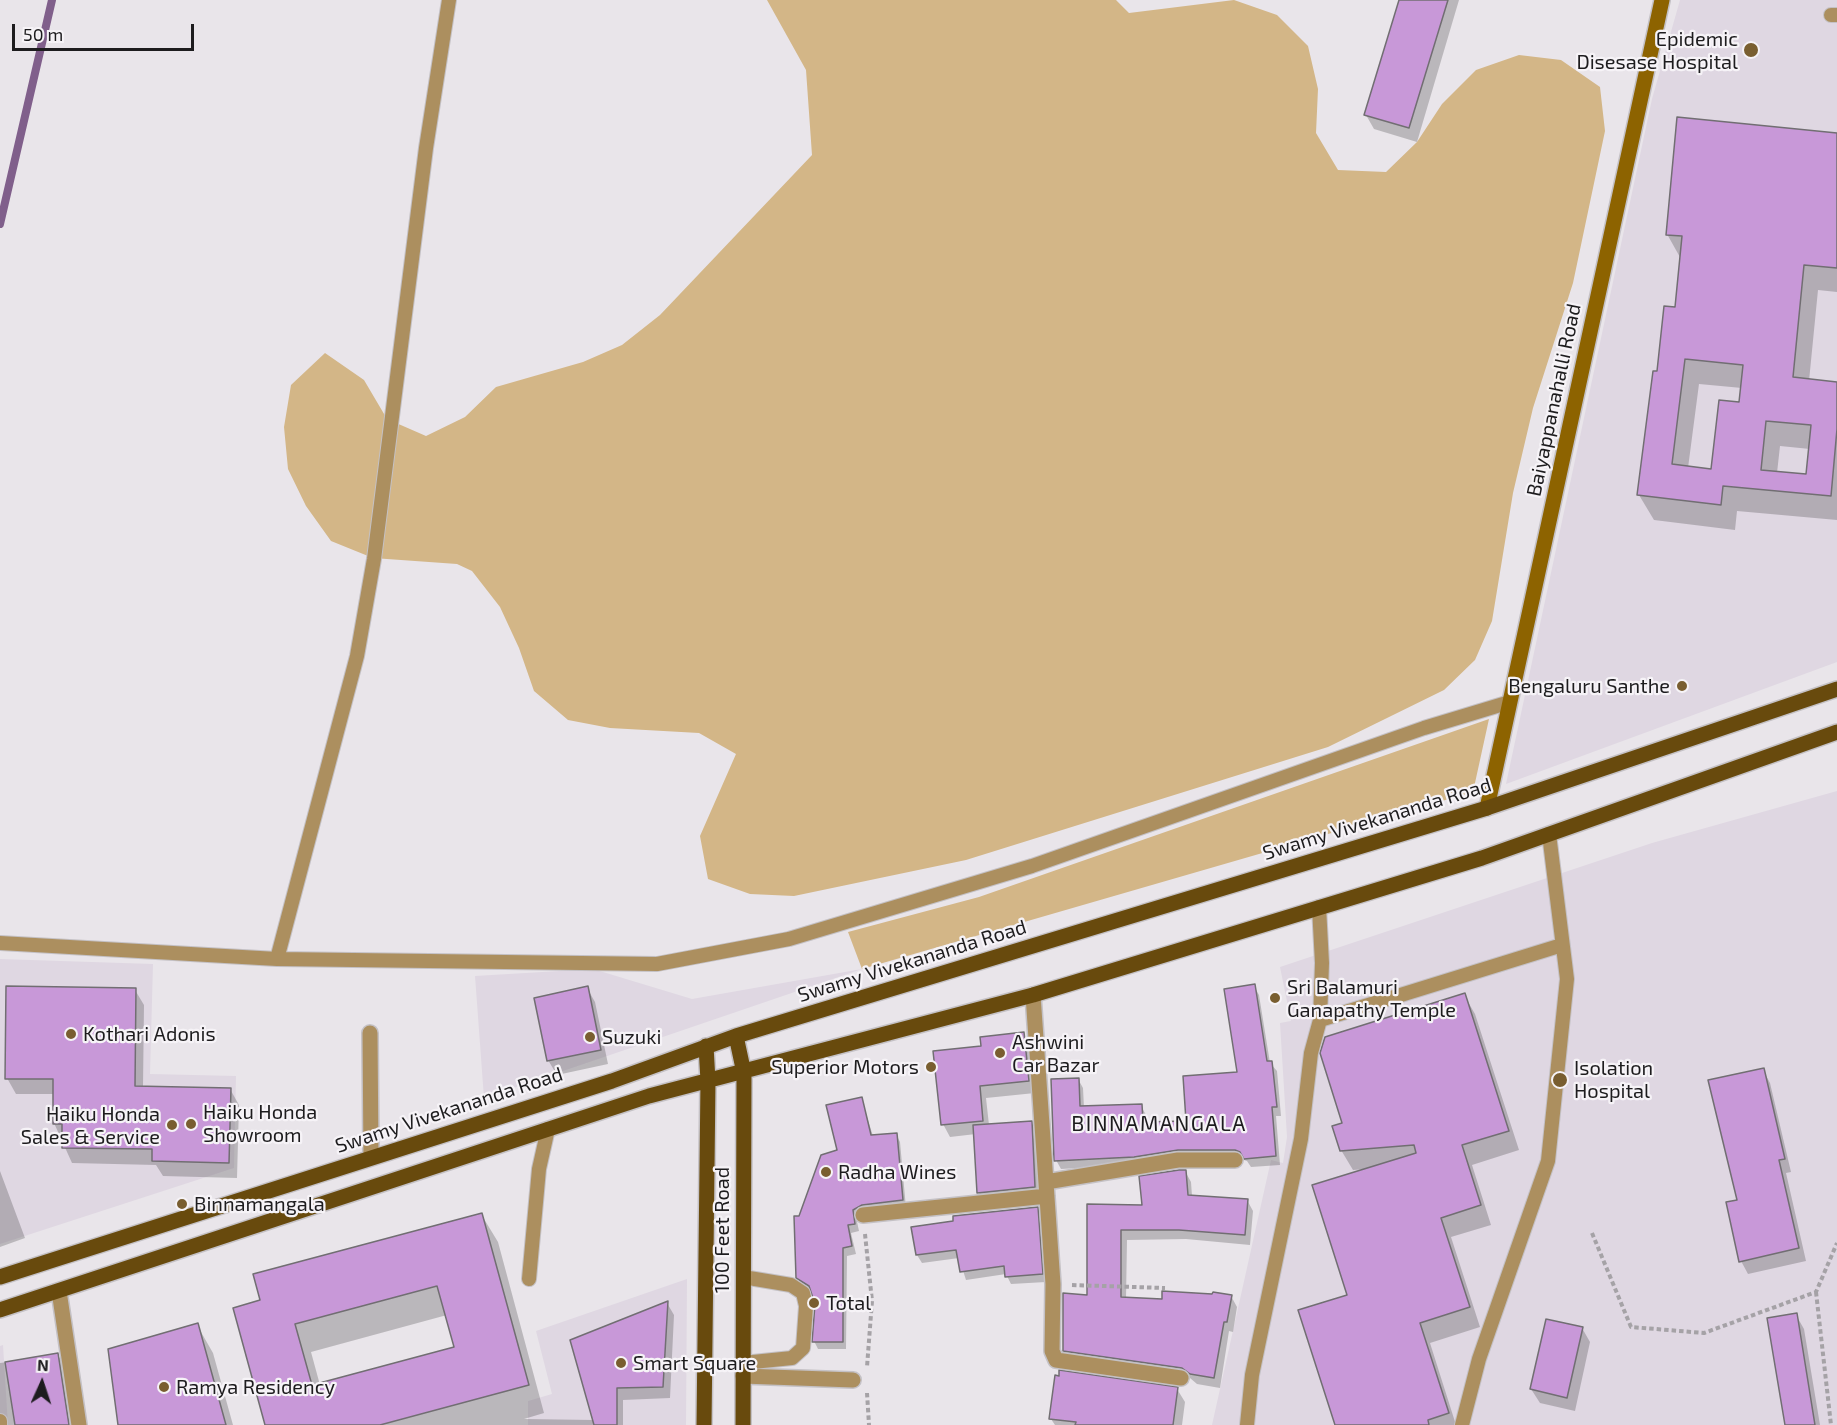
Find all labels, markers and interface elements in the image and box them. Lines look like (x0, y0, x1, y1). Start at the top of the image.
scale bar (15, 12, 196, 50)
text: 50 m (23, 23, 63, 45)
place label: Epidemic Disesase Hospital (1576, 27, 1738, 74)
marker: Epidemic Disesase Hospital (1742, 41, 1760, 59)
street label: Baiyappanahalli Road (1522, 301, 1586, 499)
place label: Bengaluru Santhe (1508, 674, 1670, 698)
marker: Bengaluru Santhe (1675, 679, 1689, 693)
street label: Swamy Vivekananda Road (1260, 773, 1494, 865)
street label: Swamy Vivekananda Road (795, 915, 1029, 1007)
place label: Sri Balamuri Ganapathy Temple (1287, 975, 1456, 1022)
marker: Sri Balamuri Ganapathy Temple (1268, 991, 1282, 1005)
place label: Kothari Adonis (83, 1022, 216, 1046)
place label: Suzuki (602, 1025, 661, 1049)
marker: Kothari Adonis (64, 1027, 78, 1041)
marker: Suzuki (583, 1030, 597, 1044)
place label: Ashwini Car Bazar (1012, 1030, 1099, 1077)
marker: Ashwini Car Bazar (993, 1046, 1007, 1060)
place label: Superior Motors (771, 1055, 919, 1079)
place label: Isolation Hospital (1574, 1056, 1653, 1103)
marker: Superior Motors (924, 1060, 938, 1074)
street label: Swamy Vivekananda Road (332, 1062, 566, 1158)
marker: Isolation Hospital (1551, 1071, 1569, 1089)
place label: Haiku Honda Showroom (203, 1100, 317, 1147)
place label: Haiku Honda Sales & Service (21, 1102, 160, 1149)
district label: BINNAMANGALA (1071, 1111, 1247, 1137)
marker: Haiku Honda Showroom (184, 1117, 198, 1131)
marker: Haiku Honda Sales & Service (165, 1118, 179, 1132)
place label: Radha Wines (838, 1160, 956, 1184)
marker: Radha Wines (819, 1165, 833, 1179)
street label: 100 Feet Road (710, 1167, 734, 1293)
place label: Binnamangala (194, 1192, 325, 1216)
marker: Binnamangala (175, 1197, 189, 1211)
place label: Total (826, 1291, 871, 1315)
marker: Total (807, 1296, 821, 1310)
place label: Smart Square (633, 1351, 756, 1375)
north arrow (12, 1353, 72, 1413)
text: N (37, 1355, 49, 1374)
marker: Smart Square (614, 1356, 628, 1370)
place label: Ramya Residency (176, 1375, 335, 1399)
marker: Ramya Residency (157, 1380, 171, 1394)

